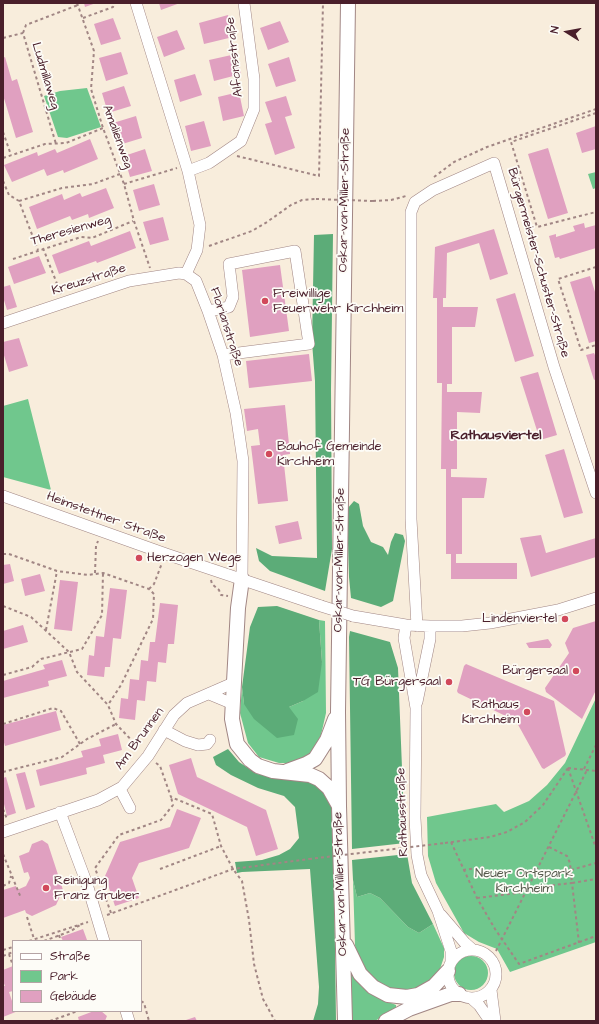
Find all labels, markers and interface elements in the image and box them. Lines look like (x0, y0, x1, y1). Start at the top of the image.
north arrow (547, 12, 587, 52)
street label: Alfonsstraße (223, 16, 247, 98)
text: N (547, 25, 563, 34)
street label: Ludmillaweg (27, 41, 63, 111)
street label: Amalienweg (98, 103, 136, 171)
street label: Oskar-von-Miller-Straße (336, 128, 354, 272)
street label: Bürgermeister-Schuster-Straße (503, 166, 573, 360)
street label: Theresienweg (29, 212, 113, 250)
street label: Kreuzstraße (50, 261, 128, 299)
street label: Florianstraße (206, 285, 246, 369)
place label: Freiwillige Feuerwehr Kirchheim (273, 286, 403, 317)
marker: Freiwillige Feuerwehr Kirchheim (260, 296, 270, 306)
district label: Rathausviertel (450, 428, 542, 444)
place label: Bauhof Gemeinde Kirchheim (277, 439, 381, 470)
marker: Bauhof Gemeinde Kirchheim (264, 449, 274, 459)
street label: Oskar-von-Miller-Straße (331, 488, 349, 632)
street label: Heimstettner Straße (44, 489, 168, 547)
place label: Herzogen Wege (147, 550, 241, 566)
marker: Herzogen Wege (134, 553, 144, 563)
place label: Lindenviertel (482, 611, 557, 627)
marker: Lindenviertel (560, 614, 570, 624)
place label: Bürgersaal (502, 663, 568, 679)
marker: Bürgersaal (571, 666, 581, 676)
place label: TG Bürgersaal (353, 674, 441, 690)
marker: TG Bürgersaal (444, 677, 454, 687)
place label: Rathaus Kirchheim (462, 697, 519, 728)
street label: Am Brunnen (112, 705, 168, 773)
marker: Rathaus Kirchheim (522, 707, 532, 717)
street label: Rathausstraße (394, 767, 412, 857)
street label: Oskar-von-Miller-Straße (331, 812, 351, 956)
park label: Neuer Ortspark Kirchheim (475, 866, 573, 897)
place label: Reinigung Franz Gruber (54, 873, 139, 904)
marker: Reinigung Franz Gruber (41, 883, 51, 893)
legend (12, 940, 142, 1012)
text: Straße (50, 948, 90, 965)
text: Park (50, 968, 78, 985)
text: Gebäude (50, 988, 96, 1005)

